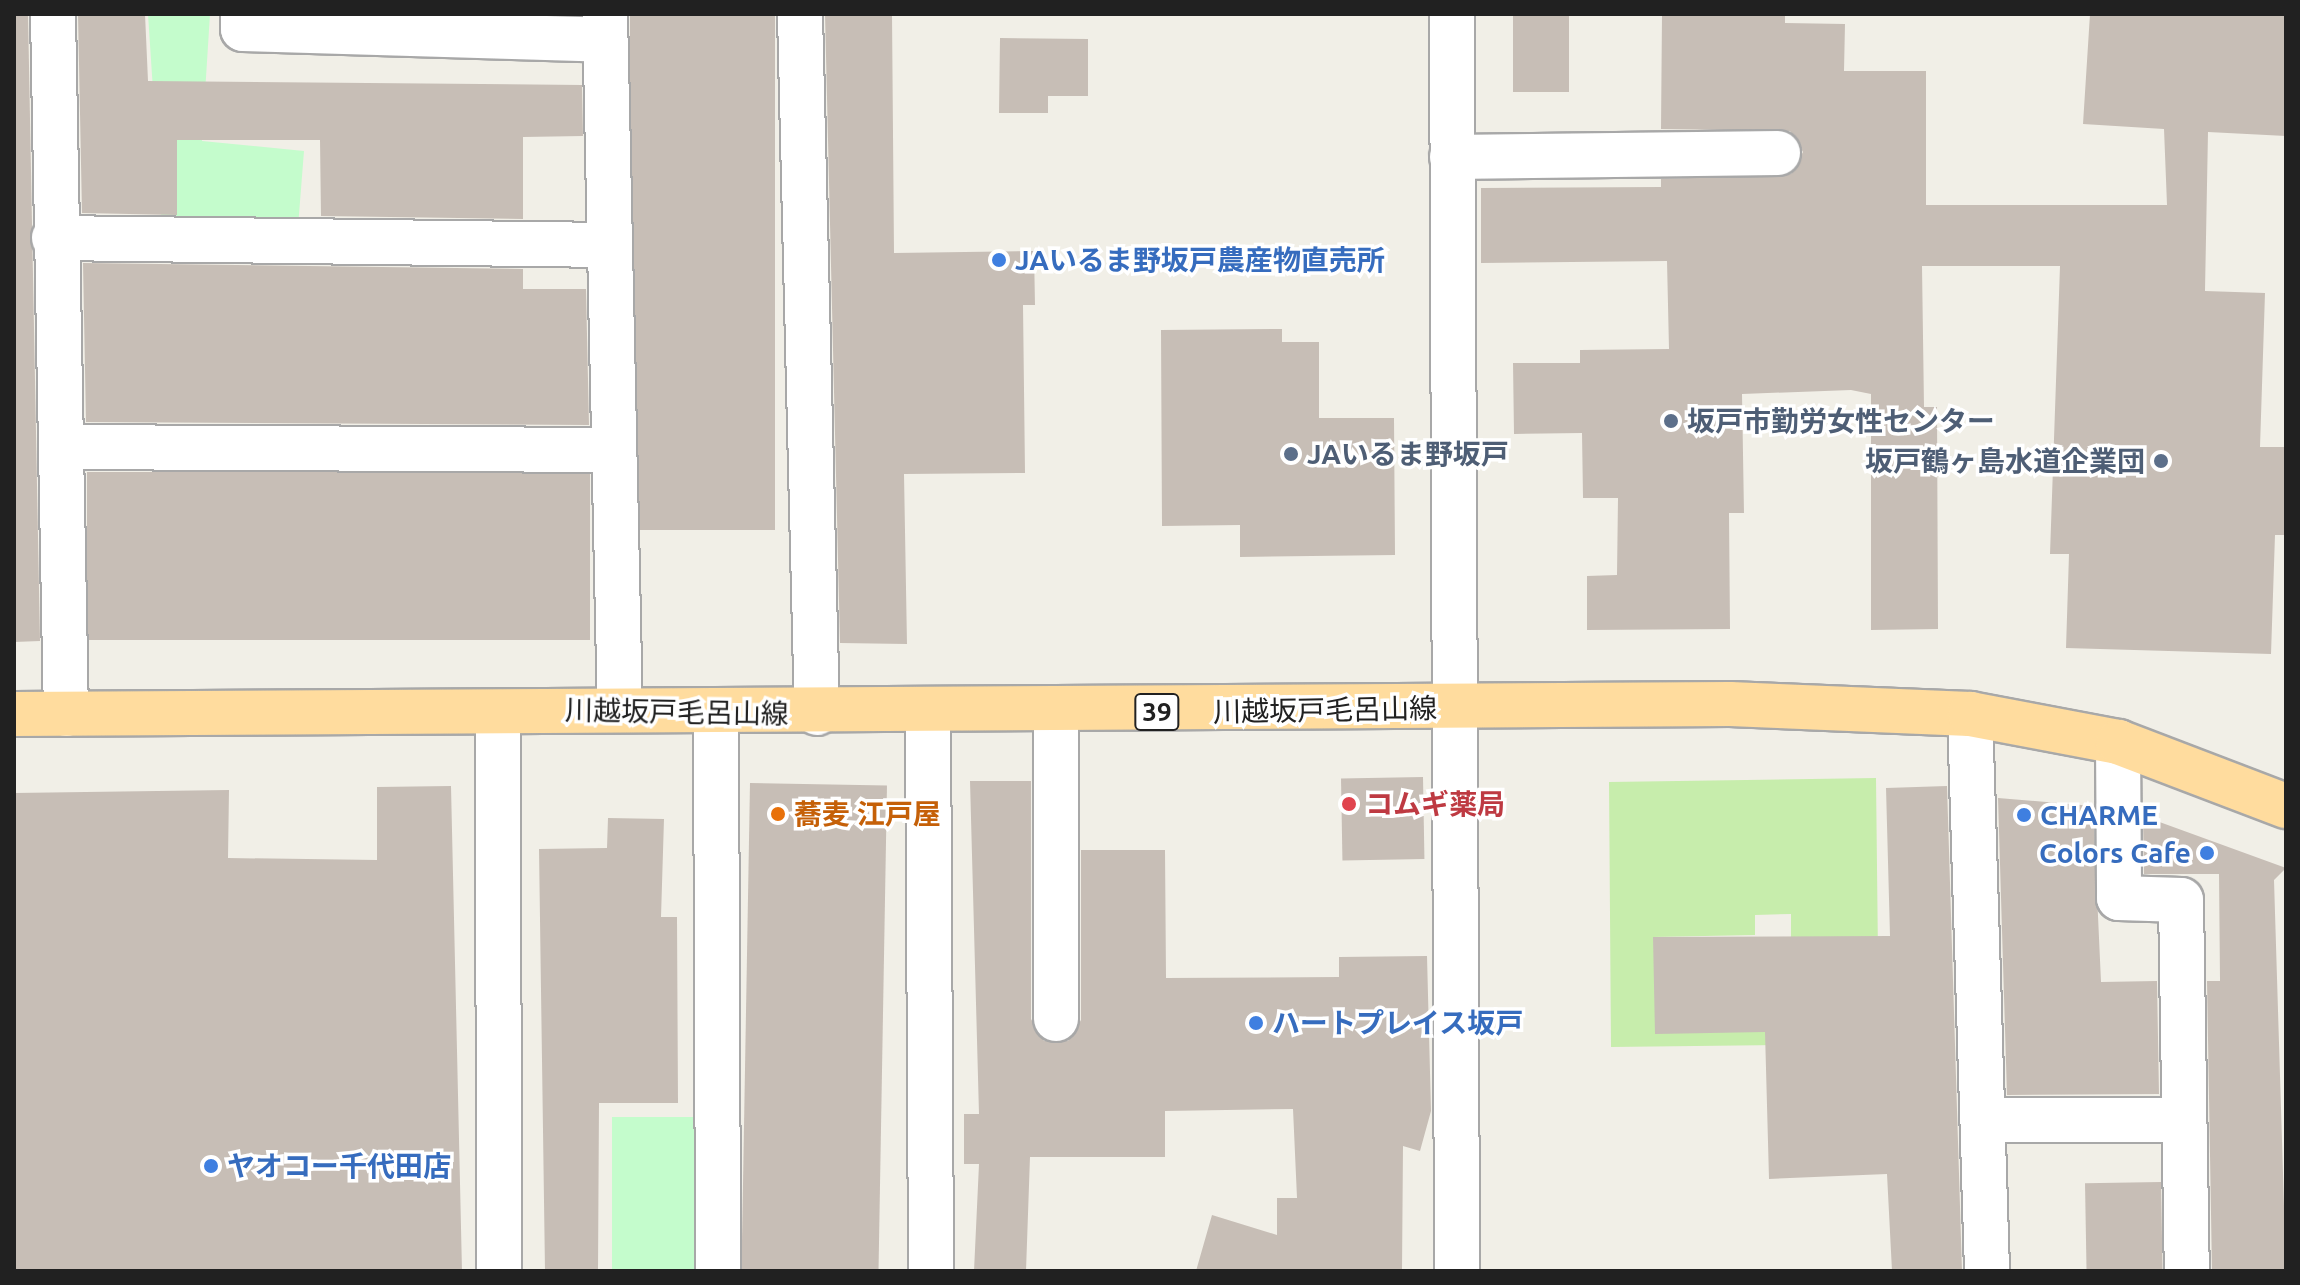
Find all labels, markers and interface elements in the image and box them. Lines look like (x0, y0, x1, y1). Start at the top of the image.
place label: JAいるま野坂戸農産物直売所 (1015, 243, 1385, 277)
marker: JAいるま野坂戸農産物直売所 (990, 251, 1008, 269)
place label: 坂戸市勤労女性センター (1687, 404, 1995, 438)
marker: 坂戸市勤労女性センター (1662, 412, 1680, 430)
place label: JAいるま野坂戸 (1307, 437, 1509, 471)
place label: 坂戸鶴ヶ島水道企業団 (1865, 444, 2145, 478)
marker: JAいるま野坂戸 (1282, 445, 1300, 463)
marker: 坂戸鶴ヶ島水道企業団 (2152, 452, 2170, 470)
road number: 39 (1133, 690, 1181, 734)
street label: 川越坂戸毛呂山線 (1213, 691, 1437, 729)
street label: 川越坂戸毛呂山線 (565, 693, 789, 731)
place label: コムギ薬局 (1365, 787, 1505, 821)
marker: コムギ薬局 (1340, 795, 1358, 813)
place label: 蕎麦 江戸屋 (794, 797, 941, 831)
place label: CHARME (2040, 798, 2158, 832)
marker: 蕎麦 江戸屋 (769, 805, 787, 823)
marker: CHARME (2015, 806, 2033, 824)
place label: Colors Cafe (2039, 836, 2191, 870)
marker: Colors Cafe (2198, 844, 2216, 862)
place label: ハートプレイス坂戸 (1272, 1006, 1524, 1040)
marker: ハートプレイス坂戸 (1247, 1014, 1265, 1032)
place label: ヤオコー千代田店 (227, 1149, 451, 1183)
marker: ヤオコー千代田店 (202, 1157, 220, 1175)

